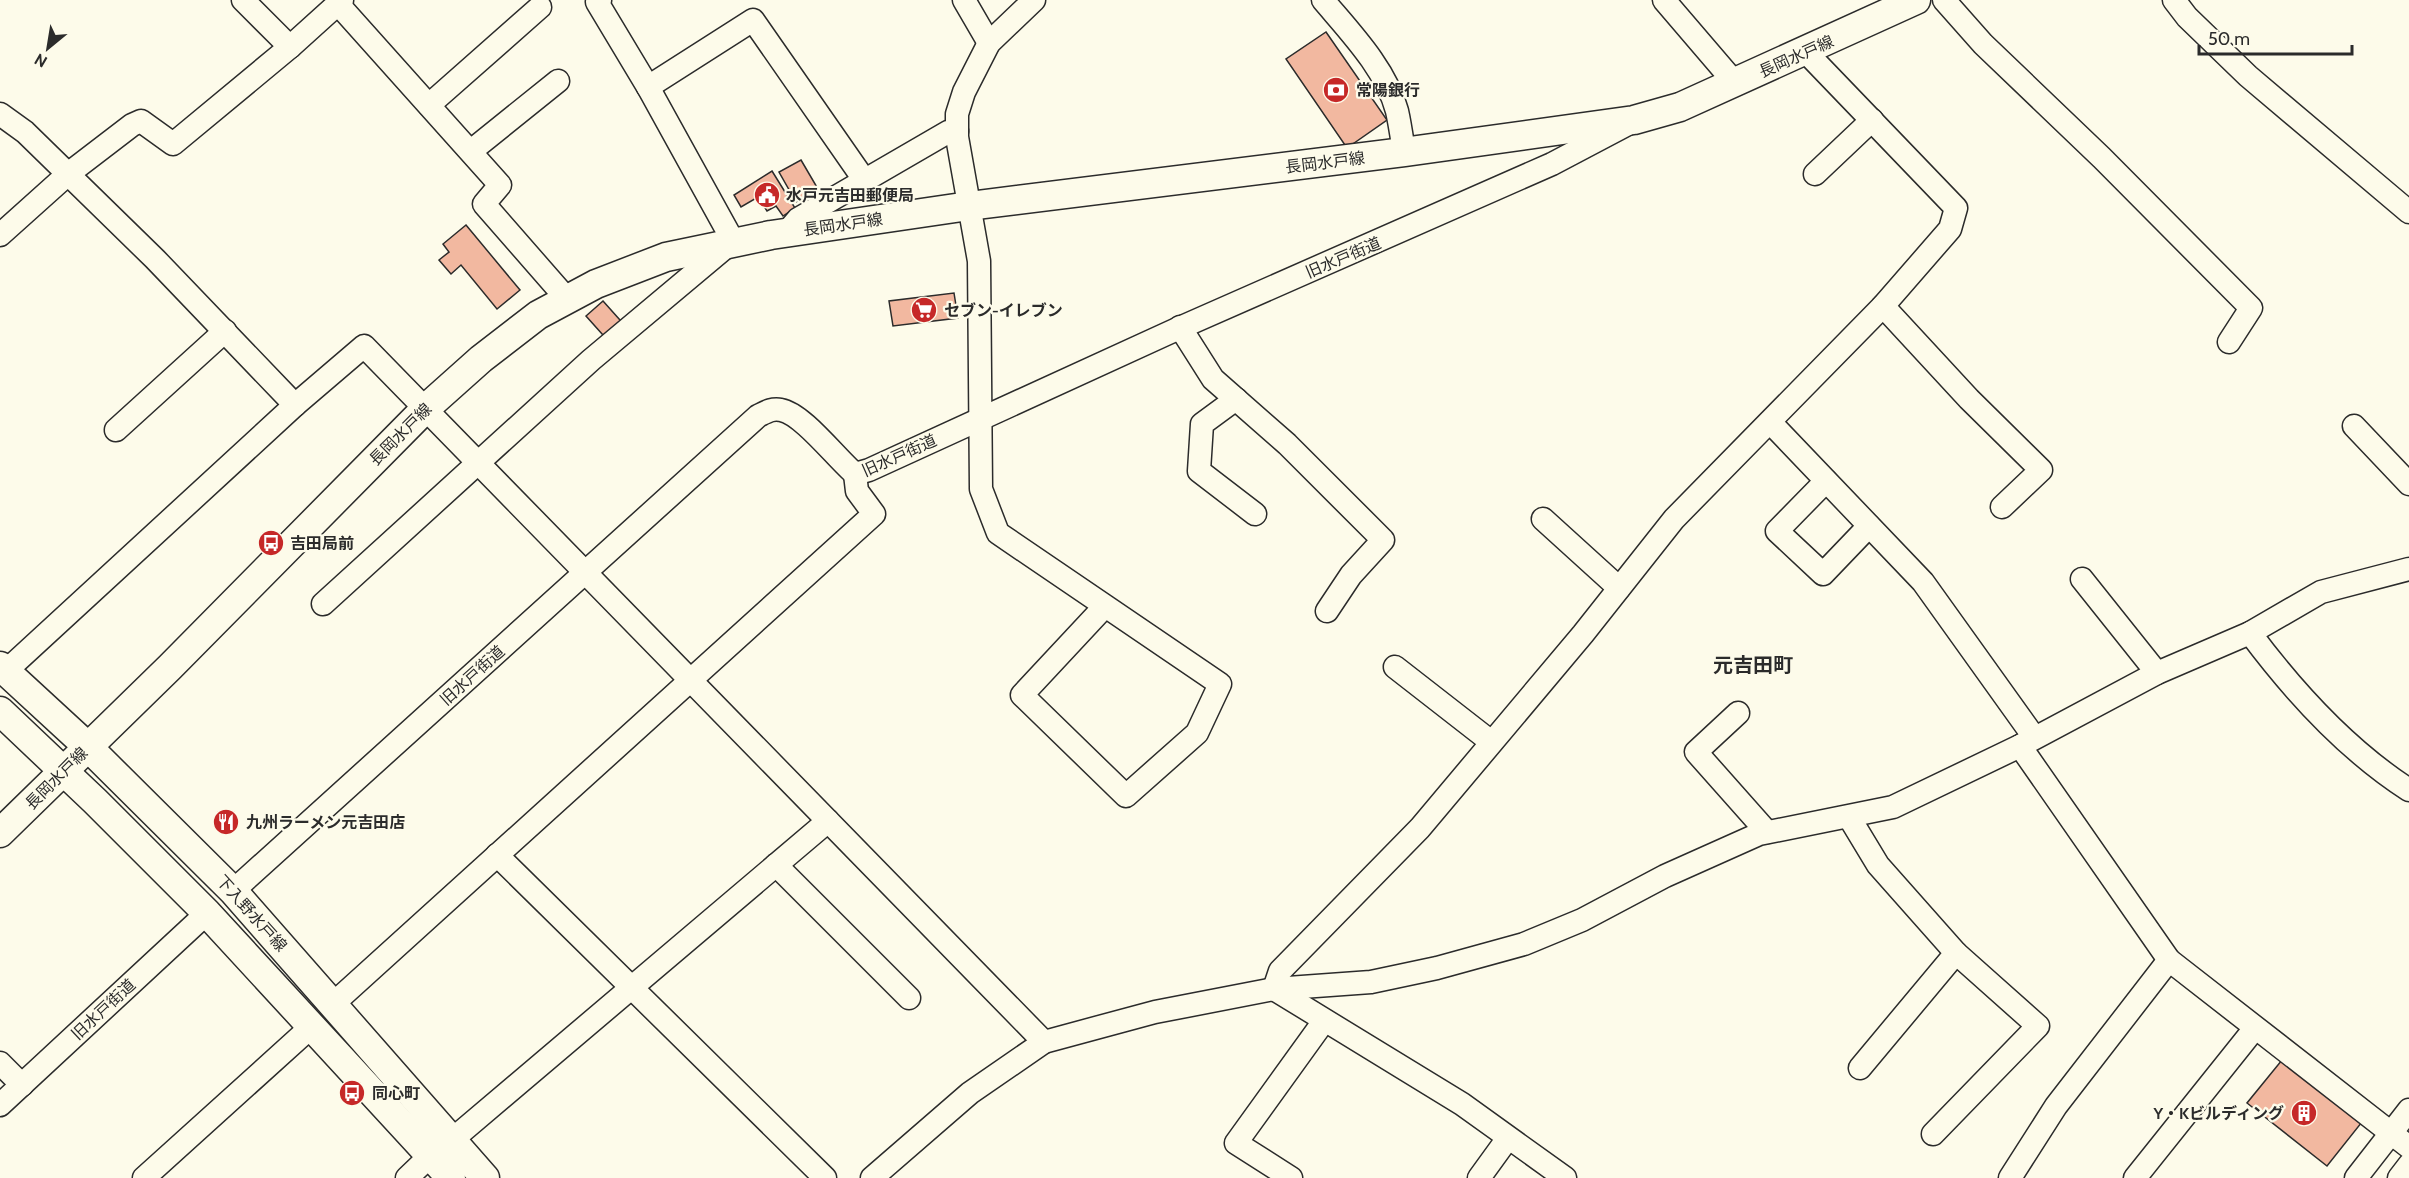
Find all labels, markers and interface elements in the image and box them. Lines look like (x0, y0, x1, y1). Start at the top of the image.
north arrow (18, 18, 78, 78)
scale bar (2199, 18, 2352, 56)
text: 50 m (2208, 28, 2250, 50)
street label: 長岡水戸線 (1756, 32, 1837, 81)
text: N (31, 50, 50, 72)
bank icon: 常陽銀行 (1321, 75, 1351, 105)
place label: 常陽銀行 (1356, 81, 1420, 100)
street label: 長岡水戸線 (1284, 148, 1366, 177)
public building icon: 水戸元吉田郵便局 (752, 180, 782, 210)
place label: 水戸元吉田郵便局 (786, 186, 914, 205)
street label: 長岡水戸線 (802, 210, 884, 239)
street label: 旧水戸街道 (1303, 233, 1384, 282)
supermarket icon: セブン-イレブン (909, 295, 939, 325)
place label: セブン-イレブン (944, 301, 1063, 320)
street label: 長岡水戸線 (365, 399, 435, 469)
street label: 旧水戸街道 (859, 431, 940, 480)
bus stop icon: 吉田局前 (256, 528, 286, 558)
place label: 吉田局前 (290, 534, 354, 553)
street label: 旧水戸街道 (436, 642, 508, 709)
district label: 元吉田町 (1713, 653, 1793, 677)
street label: 長岡水戸線 (21, 743, 91, 813)
restaurant icon: 九州ラーメン元吉田店 (211, 807, 241, 837)
place label: 九州ラーメン元吉田店 (246, 813, 405, 832)
street label: 下入野水戸線 (212, 871, 291, 955)
street label: 旧水戸街道 (68, 975, 139, 1044)
bus stop icon: 同心町 (337, 1078, 367, 1108)
place label: 同心町 (372, 1084, 420, 1103)
building icon: Y・Kビルディング (2289, 1098, 2319, 1128)
place label: Y・Kビルディング (2152, 1104, 2284, 1123)

